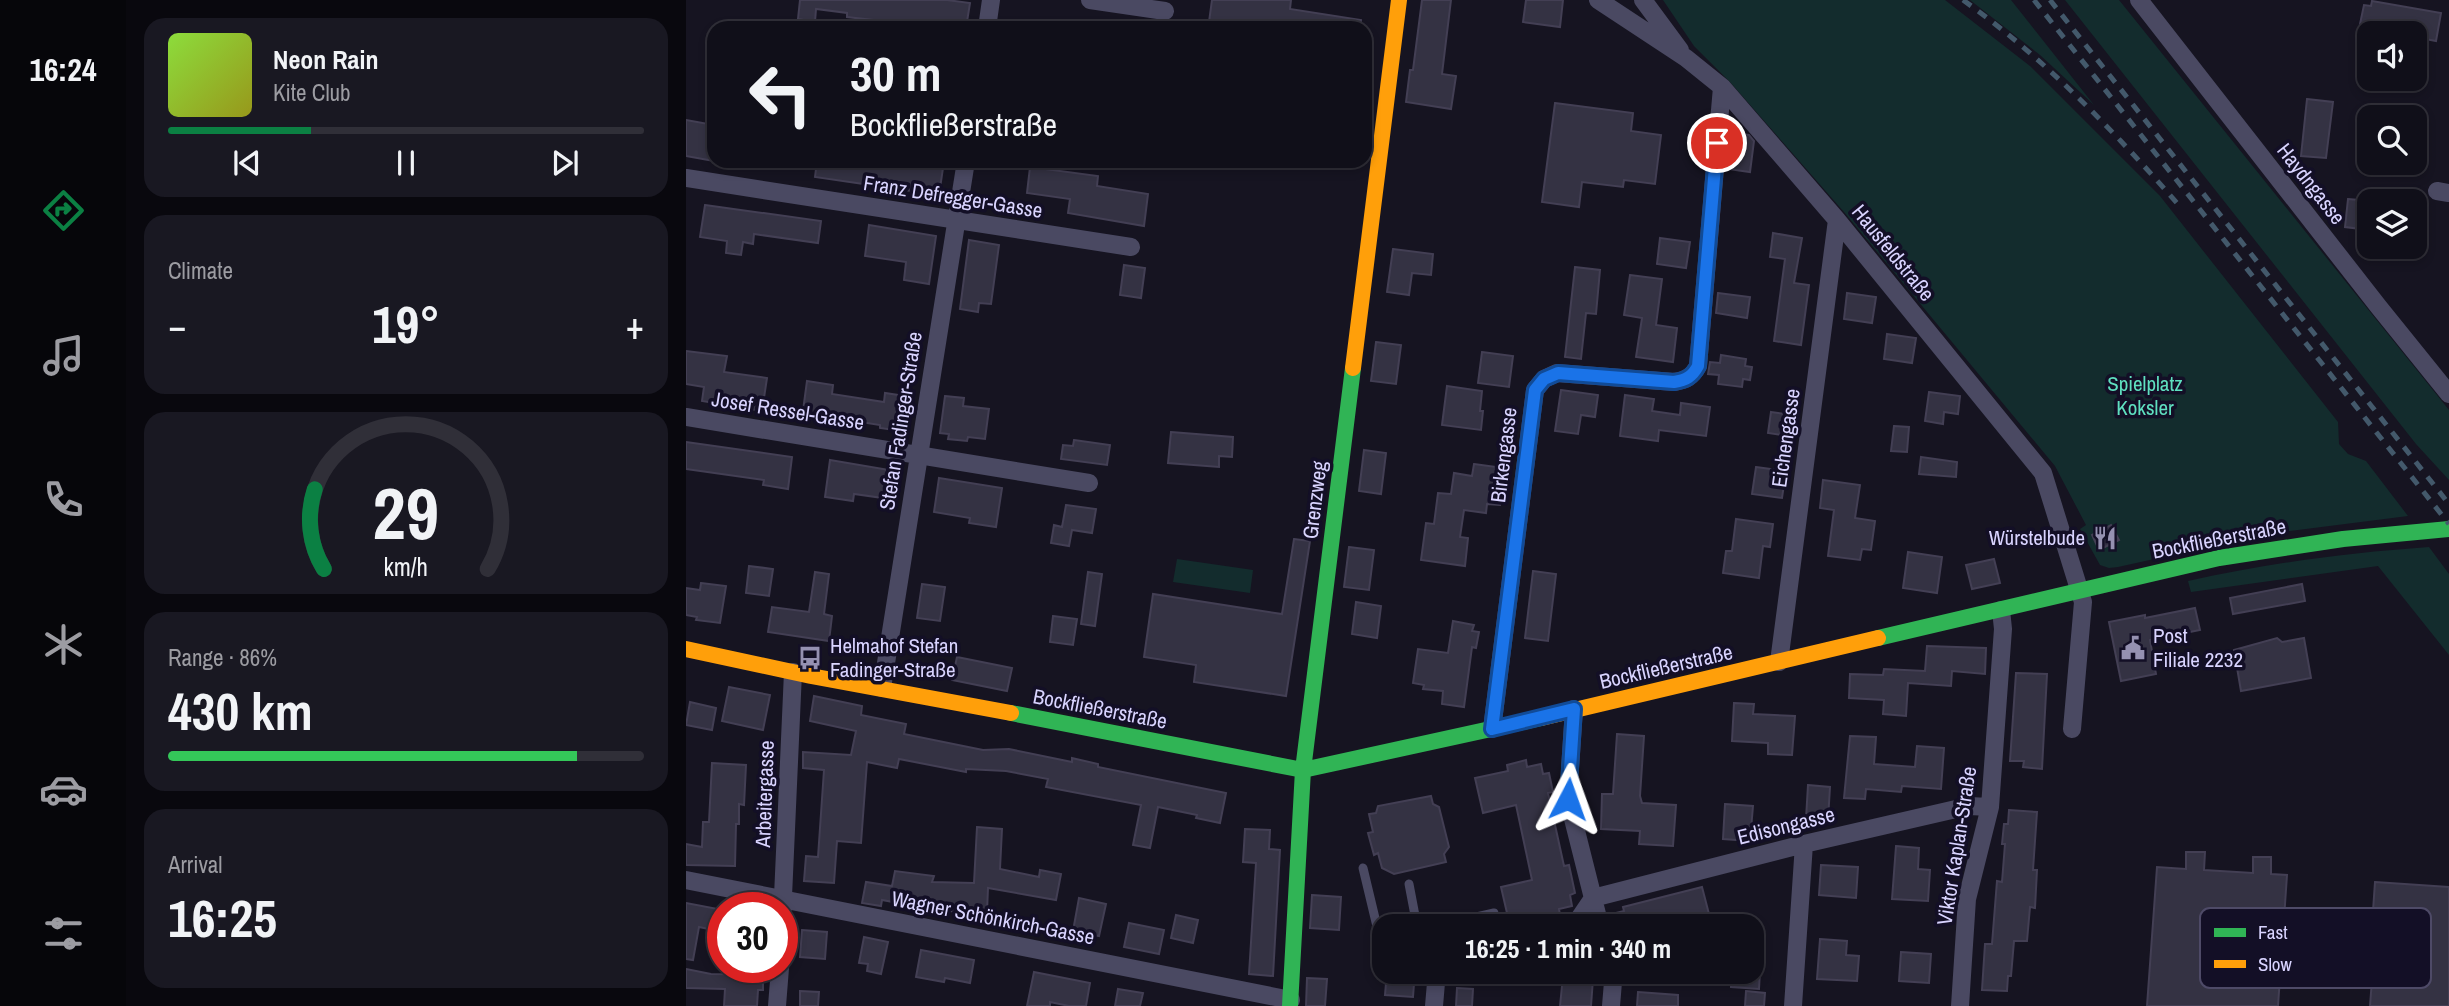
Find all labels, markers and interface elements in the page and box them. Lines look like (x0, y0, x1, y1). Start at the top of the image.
map controls (2357, 21, 2427, 259)
button: sound (2357, 21, 2427, 91)
text: 30 m (850, 40, 942, 106)
text: Neon Rain (273, 42, 378, 77)
text: 16:24 (29, 48, 97, 91)
icon: left (735, 49, 826, 140)
text: Kite Club (273, 77, 351, 108)
text: Bockfließerstraße (850, 103, 1057, 146)
button: search (2357, 105, 2427, 175)
pin (1687, 113, 1747, 173)
icon: arrive (1698, 124, 1736, 162)
street label: Haydngasse (2271, 137, 2352, 230)
icon: previous (228, 144, 266, 182)
icon: pause (387, 144, 425, 182)
icon: next (546, 144, 584, 182)
street label: Franz Defregger-Gasse (861, 168, 1045, 225)
icon: directions (39, 186, 88, 235)
button: layers (2357, 189, 2427, 259)
street label: Hausfeldstraße (1845, 198, 1941, 307)
text: Climate (168, 255, 233, 286)
text: 19° (372, 289, 440, 359)
text: − (168, 300, 186, 351)
text: + (626, 300, 644, 351)
street label: Stefan Fadinger-Straße (872, 330, 929, 512)
icon: music (39, 331, 88, 380)
park label: Spielplatz Koksler (2107, 369, 2183, 422)
street label: Josef Ressel-Gasse (710, 384, 866, 437)
street label: Eichengasse (1764, 387, 1807, 489)
street label: Birkengasse (1483, 406, 1524, 504)
street label: Grenzweg (1295, 459, 1334, 541)
text: 29 (373, 464, 439, 562)
icon: phone (39, 475, 88, 524)
street label: Bockfließerstraße (2149, 511, 2288, 566)
place label: Würstelbude (1989, 523, 2085, 552)
restaurant icon: Würstelbude (2091, 524, 2119, 552)
text: km/h (384, 550, 428, 584)
icon: climate (39, 620, 88, 669)
place label: Post Filiale 2232 (2153, 621, 2243, 674)
place label: Helmahof Stefan Fadinger-Straße (830, 631, 958, 684)
public building icon: Post Filiale 2232 (2119, 634, 2147, 662)
street label: Bockfließerstraße (1596, 637, 1735, 696)
text: Range · 86% (168, 642, 277, 673)
bus stop icon: Helmahof Stefan Fadinger-Straße (796, 644, 824, 672)
text: 430 km (168, 676, 313, 746)
street label: Bockfließerstraße (1031, 681, 1170, 736)
street label: Arbeitergasse (748, 740, 781, 849)
position arrow (1531, 762, 1605, 836)
street label: Viktor Kaplan-Straße (1930, 764, 1983, 927)
icon: car (39, 765, 88, 814)
street label: Edisongasse (1734, 799, 1838, 852)
text: Arrival (168, 849, 223, 880)
text: 16:25 (168, 883, 277, 953)
street label: Wagner Schönkirch-Gasse (889, 884, 1097, 951)
speed limit sign: 30 (707, 892, 798, 983)
legend (2200, 908, 2431, 988)
icon: filters (39, 909, 88, 958)
text: Fast (2258, 919, 2288, 945)
text: 16:25 · 1 min · 340 m (1465, 931, 1671, 966)
text: Slow (2258, 951, 2293, 977)

